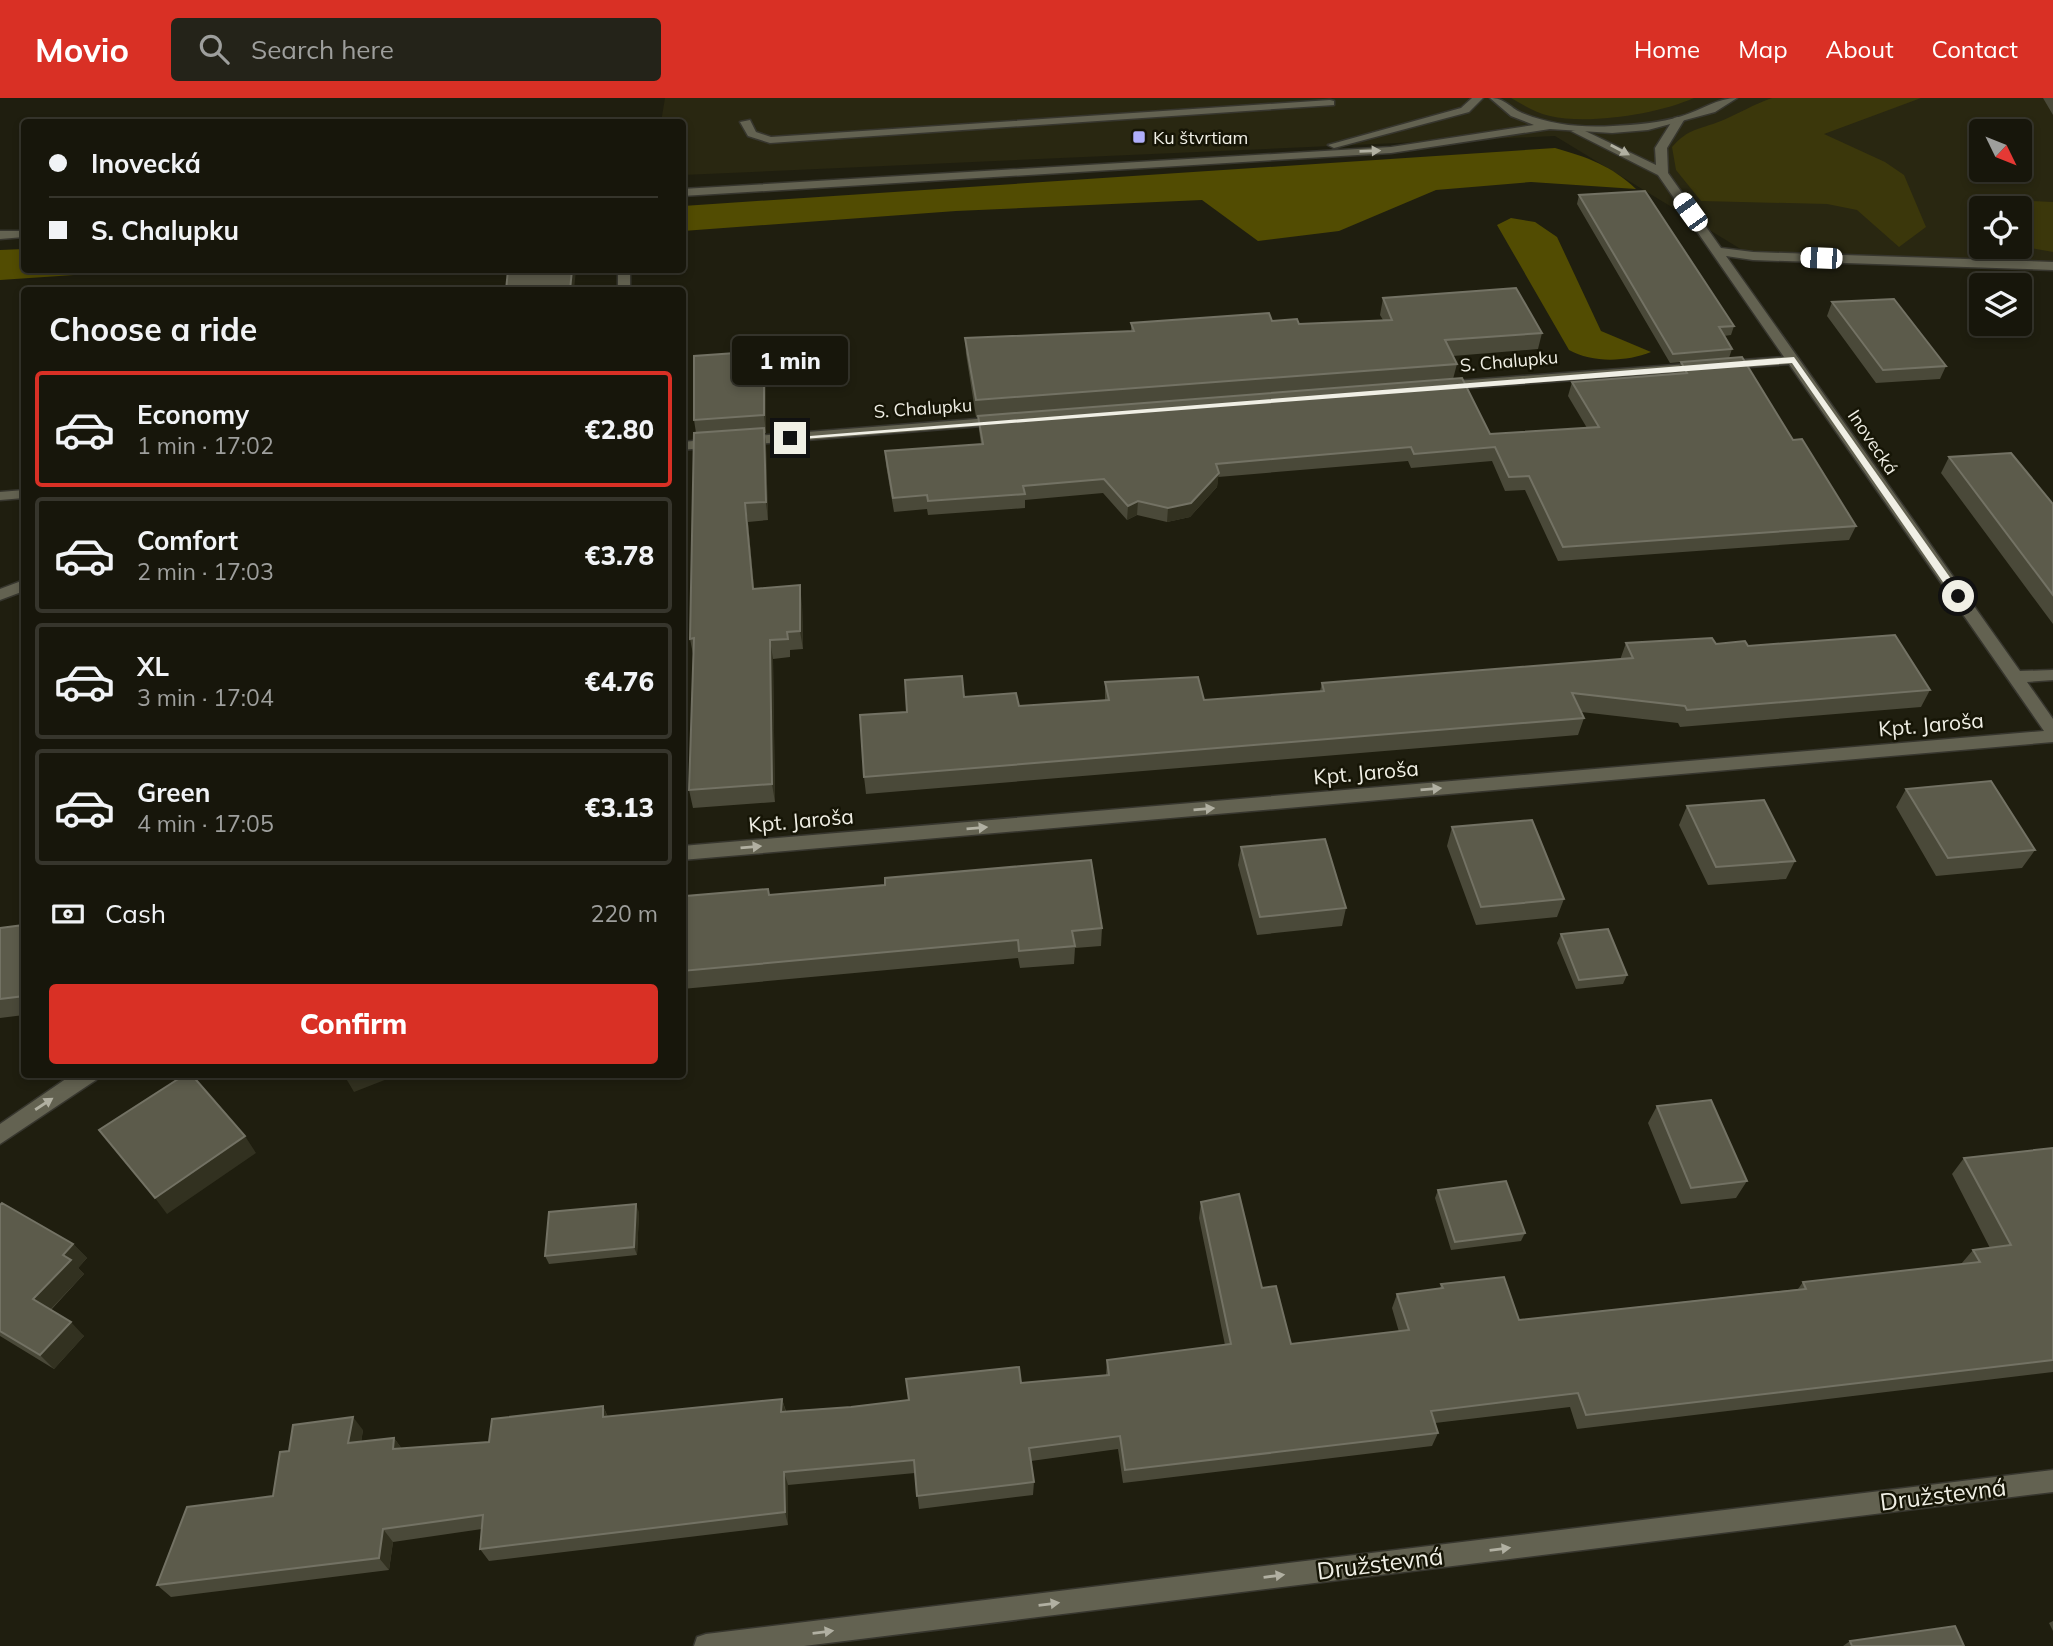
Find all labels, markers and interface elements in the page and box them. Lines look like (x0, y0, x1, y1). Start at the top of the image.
search box (171, 18, 661, 81)
text: Movio (35, 29, 129, 70)
icon: search (195, 30, 233, 68)
text: Search here (251, 33, 394, 66)
text: Home (1634, 34, 1700, 64)
text: Map (1738, 34, 1788, 64)
text: About (1826, 34, 1894, 64)
text: Contact (1932, 34, 2018, 64)
north arrow (1969, 119, 2032, 182)
map controls (1969, 119, 2032, 336)
place label: Ku štvrtiam (1153, 126, 1248, 149)
marker: Ku štvrtiam (1131, 129, 1147, 145)
one-way arrow (1359, 145, 1381, 156)
one-way arrow (1610, 145, 1630, 156)
text: Inovecká (91, 147, 201, 180)
car (1670, 189, 1711, 235)
button: locate (1969, 196, 2032, 259)
text: S. Chalupku (91, 214, 239, 247)
car (1800, 247, 1843, 269)
button: layers (1969, 273, 2032, 336)
text: Choose a ride (49, 309, 257, 349)
callout: 1 min (732, 336, 848, 386)
street label: S. Chalupku (1459, 345, 1559, 377)
text: 1 min (759, 346, 821, 375)
street label: S. Chalupku (873, 393, 973, 423)
icon: car (53, 398, 116, 461)
text: Economy (137, 398, 249, 431)
street label: Inovecká (1843, 405, 1903, 479)
text: €2.80 (585, 413, 654, 446)
route end (774, 422, 806, 454)
text: 1 min · 17:02 (137, 431, 274, 460)
icon: car (53, 524, 116, 587)
text: Comfort (137, 524, 238, 557)
text: €3.78 (585, 539, 654, 572)
text: 2 min · 17:03 (137, 557, 274, 586)
route start (1942, 580, 1974, 612)
icon: car (53, 650, 116, 713)
text: XL (137, 650, 169, 683)
text: €4.76 (585, 665, 654, 698)
text: 3 min · 17:04 (137, 683, 274, 712)
street label: Kpt. Jaroša (1877, 706, 1985, 742)
street label: Kpt. Jaroša (1312, 754, 1420, 790)
icon: car (53, 776, 116, 839)
text: Green (137, 776, 210, 809)
one-way arrow (1420, 783, 1442, 794)
text: €3.13 (585, 791, 654, 824)
street label: Kpt. Jaroša (747, 802, 855, 838)
one-way arrow (1193, 803, 1215, 814)
text: 4 min · 17:05 (137, 809, 274, 838)
one-way arrow (966, 822, 988, 833)
one-way arrow (740, 841, 762, 852)
icon: cash (49, 895, 87, 933)
text: Cash (105, 897, 166, 930)
text: 220 m (590, 899, 658, 928)
button: Confirm (49, 984, 658, 1064)
one-way arrow (35, 1097, 53, 1111)
street label: Družstevná (1878, 1471, 2008, 1517)
street label: Družstevná (1315, 1540, 1445, 1586)
one-way arrow (1489, 1543, 1511, 1554)
one-way arrow (1264, 1571, 1286, 1582)
one-way arrow (1038, 1598, 1060, 1609)
one-way arrow (812, 1626, 834, 1637)

